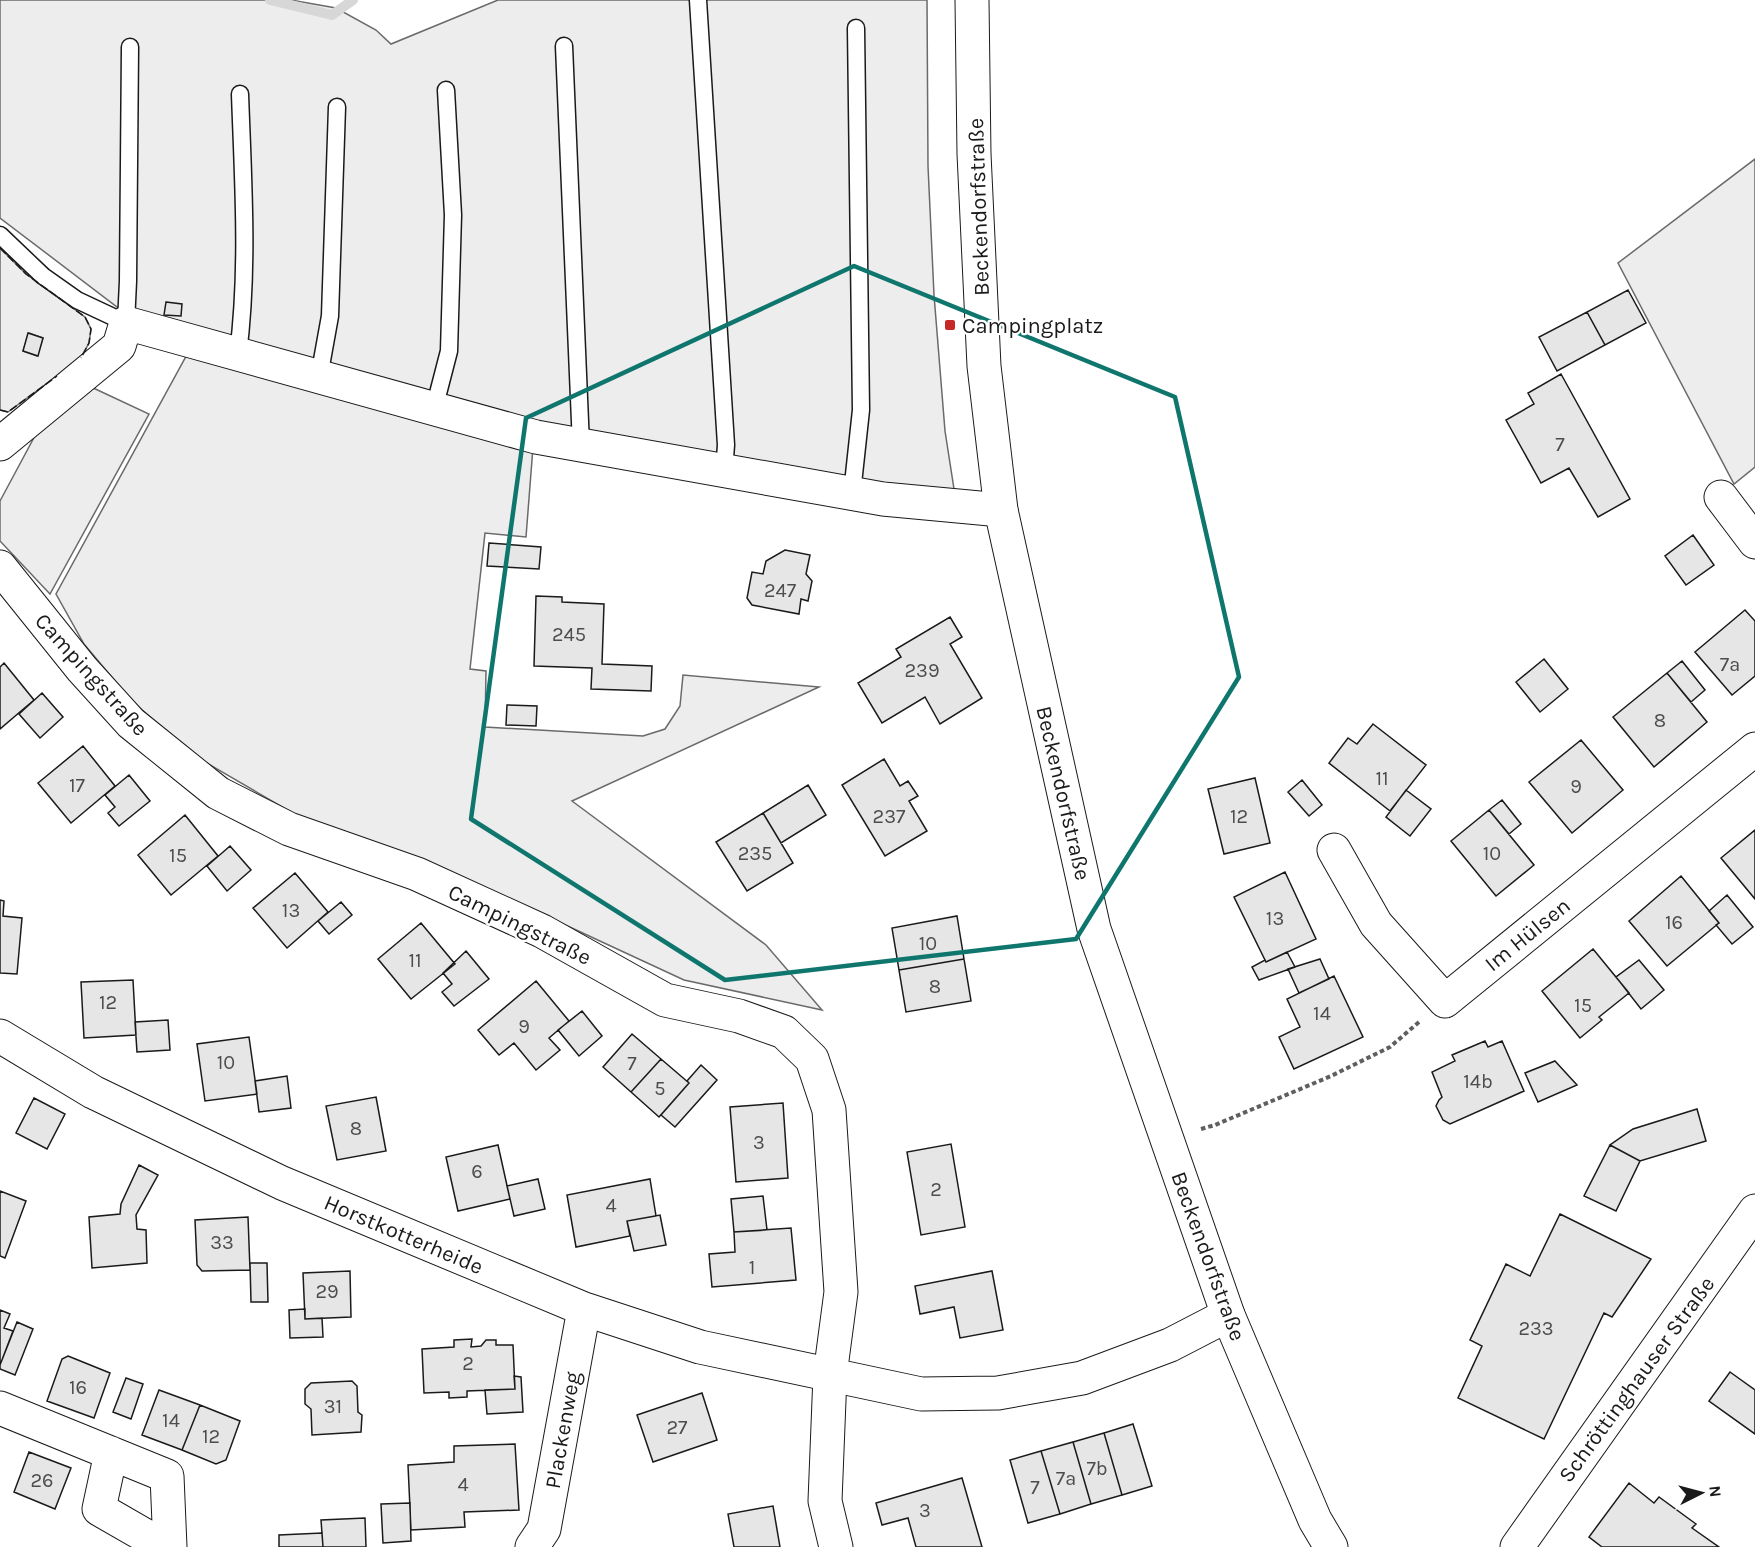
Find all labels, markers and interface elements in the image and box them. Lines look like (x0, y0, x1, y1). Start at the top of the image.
street label: Beckendorfstraße (963, 118, 995, 296)
place label: Campingplatz (962, 313, 1103, 339)
marker: Campingplatz (943, 318, 957, 332)
house number: 7 (1555, 433, 1565, 456)
house number: 247 (764, 579, 797, 602)
street label: Campingstraße (29, 608, 153, 741)
house number: 245 (552, 623, 586, 646)
house number: 7a (1720, 653, 1740, 676)
house number: 239 (905, 659, 940, 682)
street label: Beckendorfstraße (1030, 704, 1096, 883)
house number: 8 (1654, 709, 1666, 732)
house number: 11 (1375, 767, 1389, 790)
house number: 17 (69, 774, 86, 797)
house number: 9 (1570, 775, 1582, 798)
house number: 237 (873, 805, 906, 828)
house number: 12 (1230, 805, 1248, 828)
house number: 235 (738, 842, 772, 865)
house number: 10 (1483, 842, 1501, 865)
house number: 15 (169, 844, 187, 867)
street label: Campingstraße (444, 879, 595, 971)
street label: Im Hülsen (1480, 892, 1576, 977)
house number: 13 (282, 899, 300, 922)
house number: 13 (1266, 907, 1284, 930)
house number: 16 (1665, 911, 1683, 934)
house number: 10 (919, 932, 937, 955)
house number: 11 (408, 949, 422, 972)
house number: 8 (929, 975, 941, 998)
house number: 12 (99, 991, 117, 1014)
house number: 15 (1574, 994, 1592, 1017)
house number: 14 (1313, 1002, 1331, 1025)
house number: 9 (518, 1015, 530, 1038)
house number: 10 (217, 1051, 235, 1074)
house number: 7 (627, 1052, 637, 1075)
house number: 14b (1463, 1070, 1493, 1093)
house number: 5 (654, 1077, 666, 1100)
house number: 8 (350, 1117, 362, 1140)
house number: 3 (753, 1131, 765, 1154)
house number: 6 (471, 1160, 483, 1183)
street label: Beckendorfstraße (1165, 1168, 1251, 1344)
house number: 2 (930, 1178, 942, 1201)
street label: Horstkotterheide (320, 1190, 487, 1280)
house number: 4 (605, 1194, 617, 1217)
house number: 33 (210, 1231, 234, 1254)
house number: 1 (749, 1256, 755, 1279)
street label: Schröttinghauser Straße (1553, 1272, 1720, 1487)
house number: 29 (315, 1280, 339, 1303)
house number: 233 (1518, 1317, 1554, 1340)
house number: 2 (462, 1352, 474, 1375)
street label: Plackenweg (540, 1369, 586, 1491)
house number: 16 (69, 1376, 87, 1399)
house number: 31 (324, 1395, 342, 1418)
house number: 14 (162, 1409, 180, 1432)
house number: 27 (667, 1416, 688, 1439)
house number: 12 (202, 1425, 220, 1448)
house number: 7b (1086, 1457, 1108, 1480)
north arrow (1671, 1463, 1731, 1523)
house number: 7a (1056, 1467, 1076, 1490)
house number: 26 (30, 1469, 54, 1492)
house number: 4 (457, 1473, 469, 1496)
house number: 7 (1030, 1476, 1040, 1499)
text: N (1705, 1485, 1725, 1498)
house number: 3 (919, 1499, 931, 1522)

